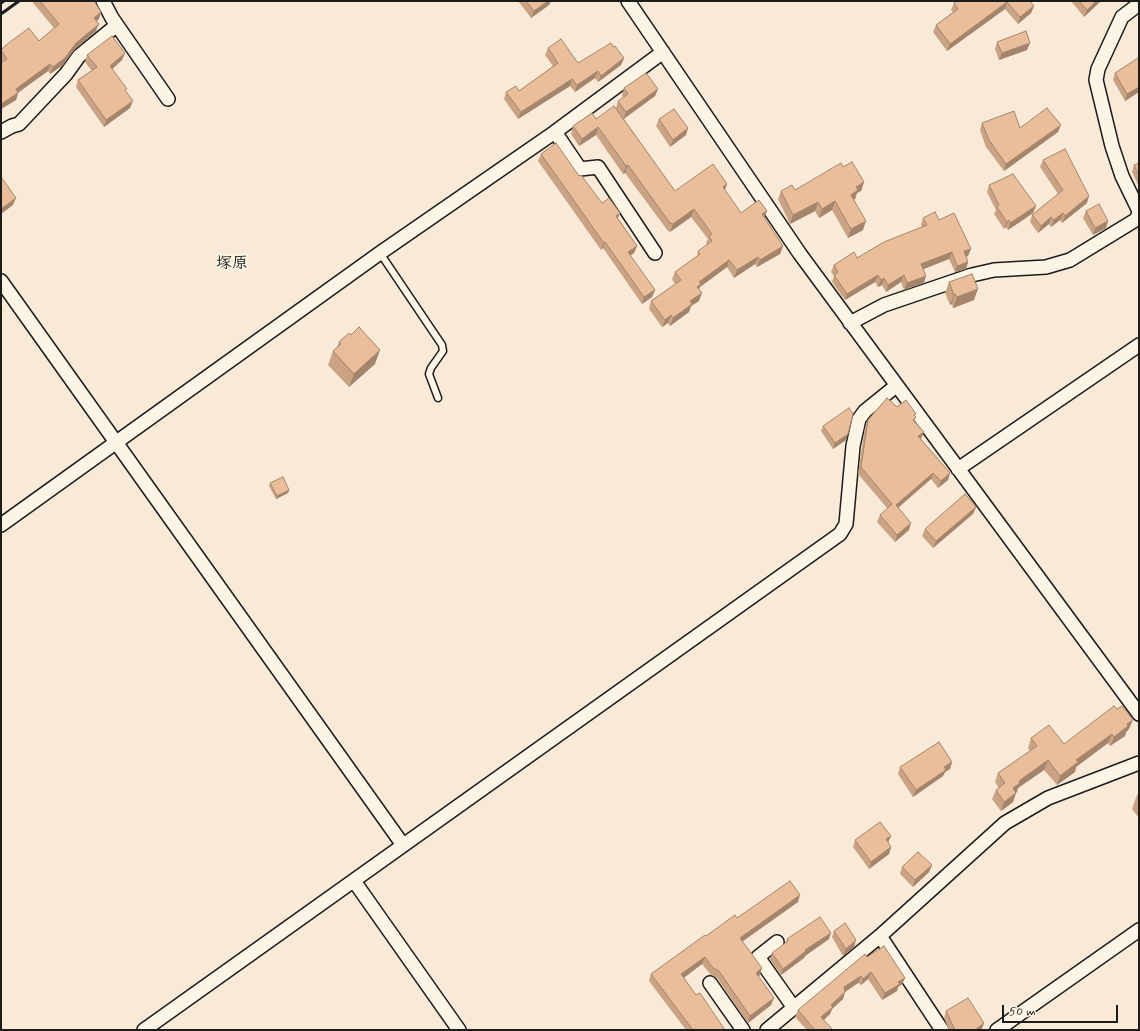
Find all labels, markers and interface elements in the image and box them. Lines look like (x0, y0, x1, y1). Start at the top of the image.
district label: 塚原 (216, 255, 248, 275)
scale bar (1004, 997, 1120, 1023)
text: 50 m (1009, 1004, 1036, 1020)

